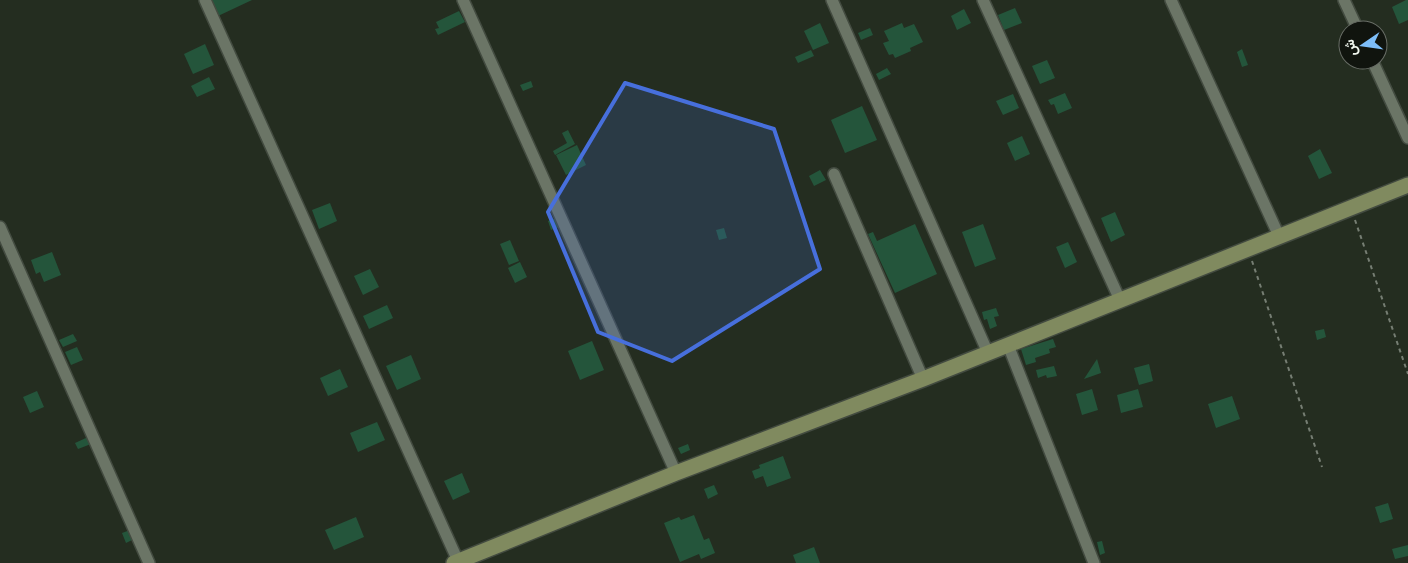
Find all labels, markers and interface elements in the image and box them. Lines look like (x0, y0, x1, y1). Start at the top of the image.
north arrow (1338, 20, 1388, 70)
text: ش (1341, 38, 1361, 58)

